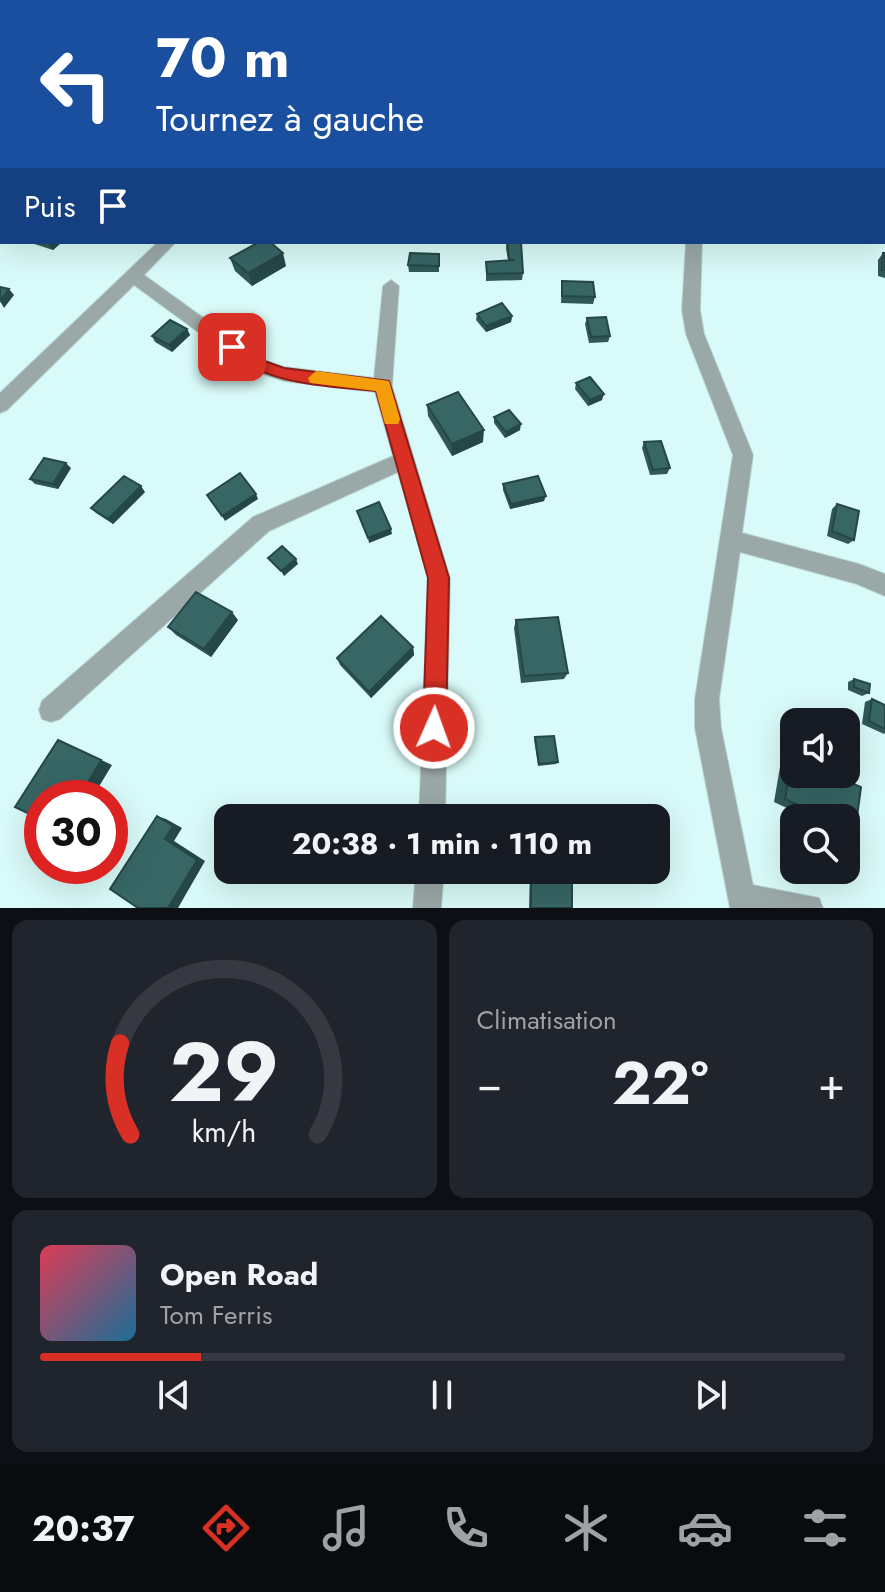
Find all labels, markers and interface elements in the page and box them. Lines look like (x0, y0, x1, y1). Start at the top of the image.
text: 70 m (156, 17, 290, 98)
icon: left (24, 32, 128, 136)
text: Tournez à gauche (156, 92, 424, 144)
icon: arrive (91, 184, 135, 228)
text: Puis (24, 185, 75, 228)
pin (198, 313, 266, 381)
icon: arrive (210, 325, 254, 369)
position arrow (392, 686, 476, 770)
map controls (780, 708, 860, 884)
button: sound (780, 708, 860, 788)
speed limit sign: 30 (24, 780, 128, 884)
button: search (780, 804, 860, 884)
text: 20:38 · 1 min · 110 m (292, 822, 592, 865)
text: Climatisation (477, 1001, 617, 1039)
text: 29 (169, 1012, 279, 1132)
text: 22° (612, 1040, 708, 1127)
text: − (477, 1052, 502, 1116)
text: + (818, 1052, 845, 1116)
text: km/h (192, 1111, 257, 1153)
text: Open Road (160, 1253, 318, 1296)
text: Tom Ferris (160, 1296, 272, 1334)
icon: previous (152, 1373, 196, 1417)
icon: pause (420, 1373, 464, 1417)
icon: next (689, 1373, 733, 1417)
icon: directions (198, 1500, 254, 1556)
icon: music (318, 1500, 374, 1556)
icon: phone (438, 1500, 494, 1556)
icon: climate (558, 1500, 614, 1556)
icon: car (677, 1500, 733, 1556)
icon: filters (797, 1500, 853, 1556)
text: 20:37 (32, 1502, 134, 1554)

